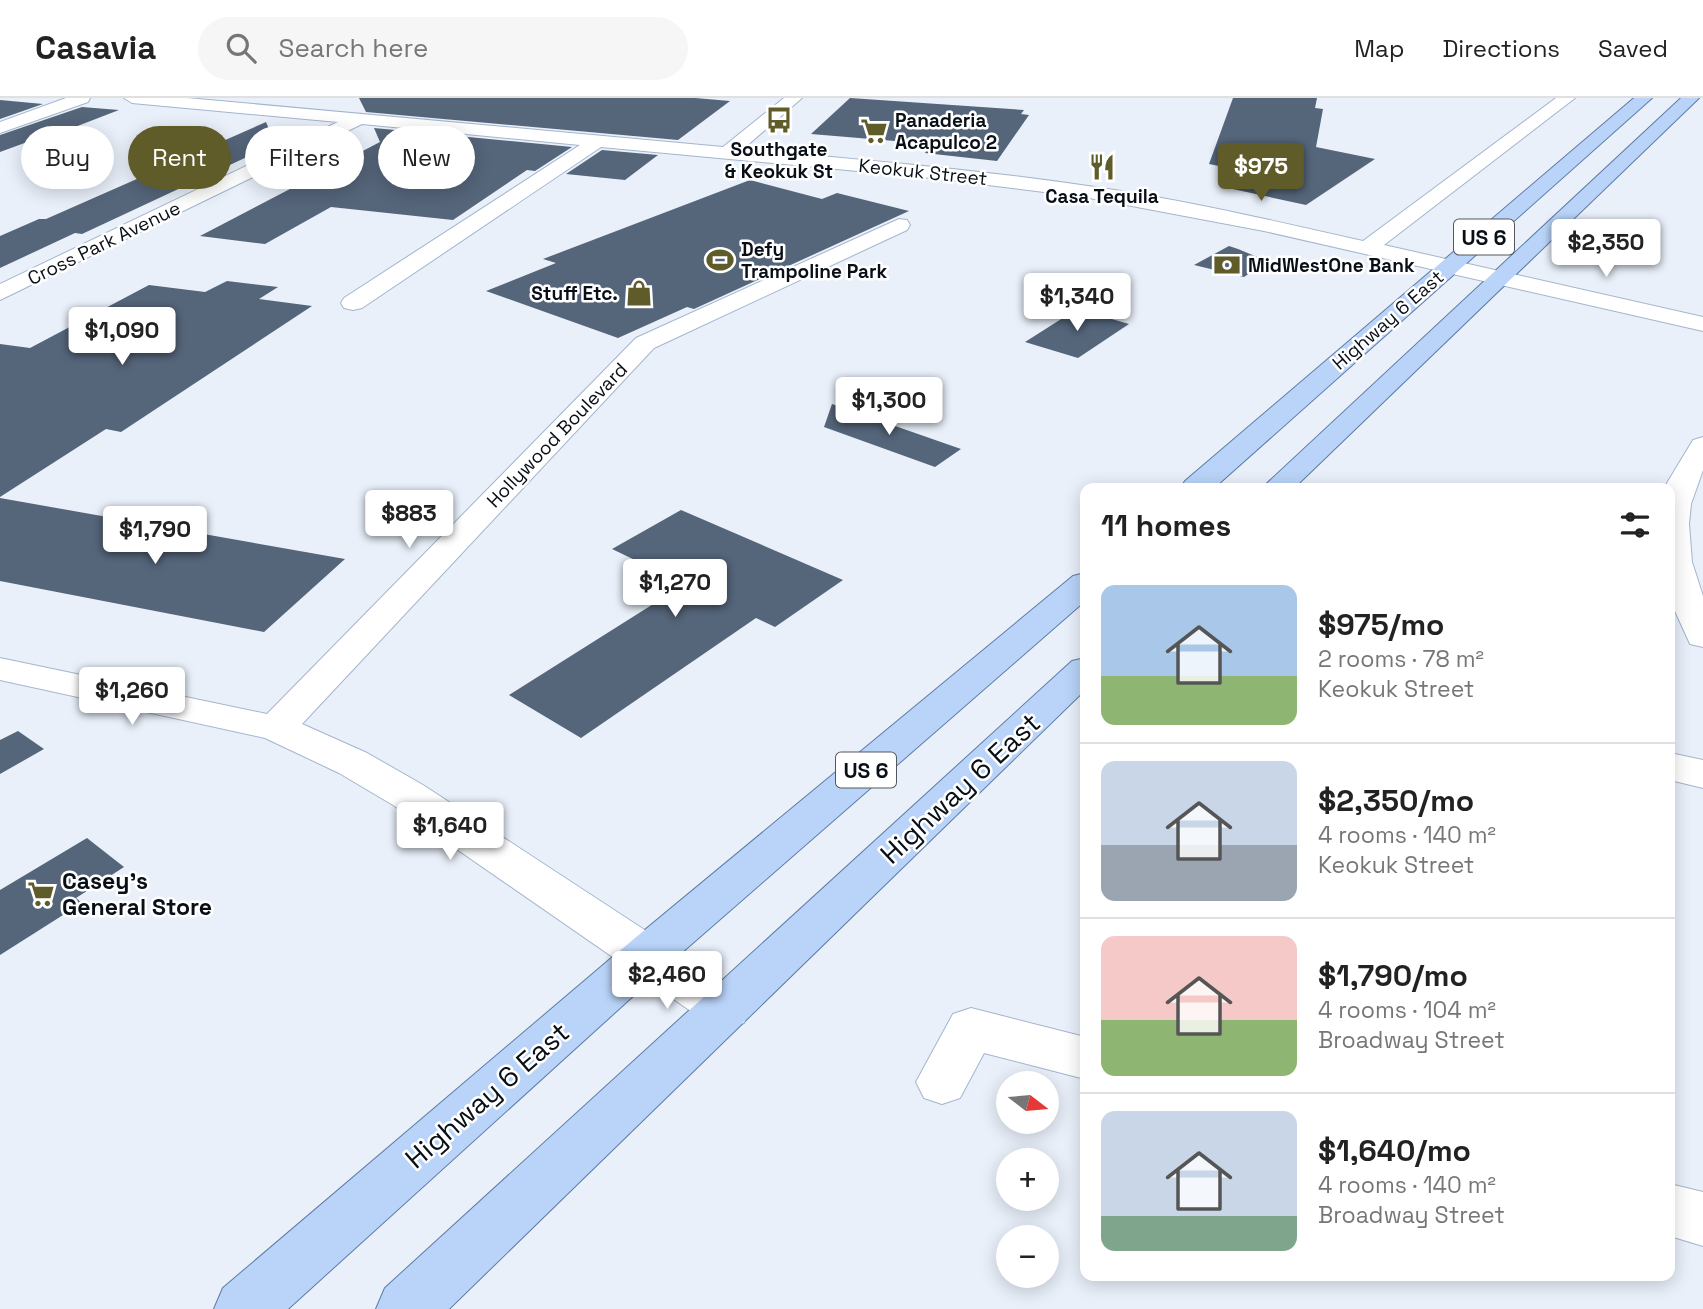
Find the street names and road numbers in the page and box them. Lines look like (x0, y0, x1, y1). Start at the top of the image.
street label: Keokuk Street (857, 153, 989, 191)
street label: Cross Park Avenue (24, 195, 184, 291)
road number: US 6 (1454, 220, 1514, 254)
street label: Highway 6 East (1327, 265, 1449, 375)
street label: Hollywood Boulevard (481, 357, 633, 513)
street label: Highway 6 East (872, 705, 1048, 871)
road number: US 6 (836, 752, 896, 788)
street label: Highway 6 East (397, 1014, 577, 1176)

